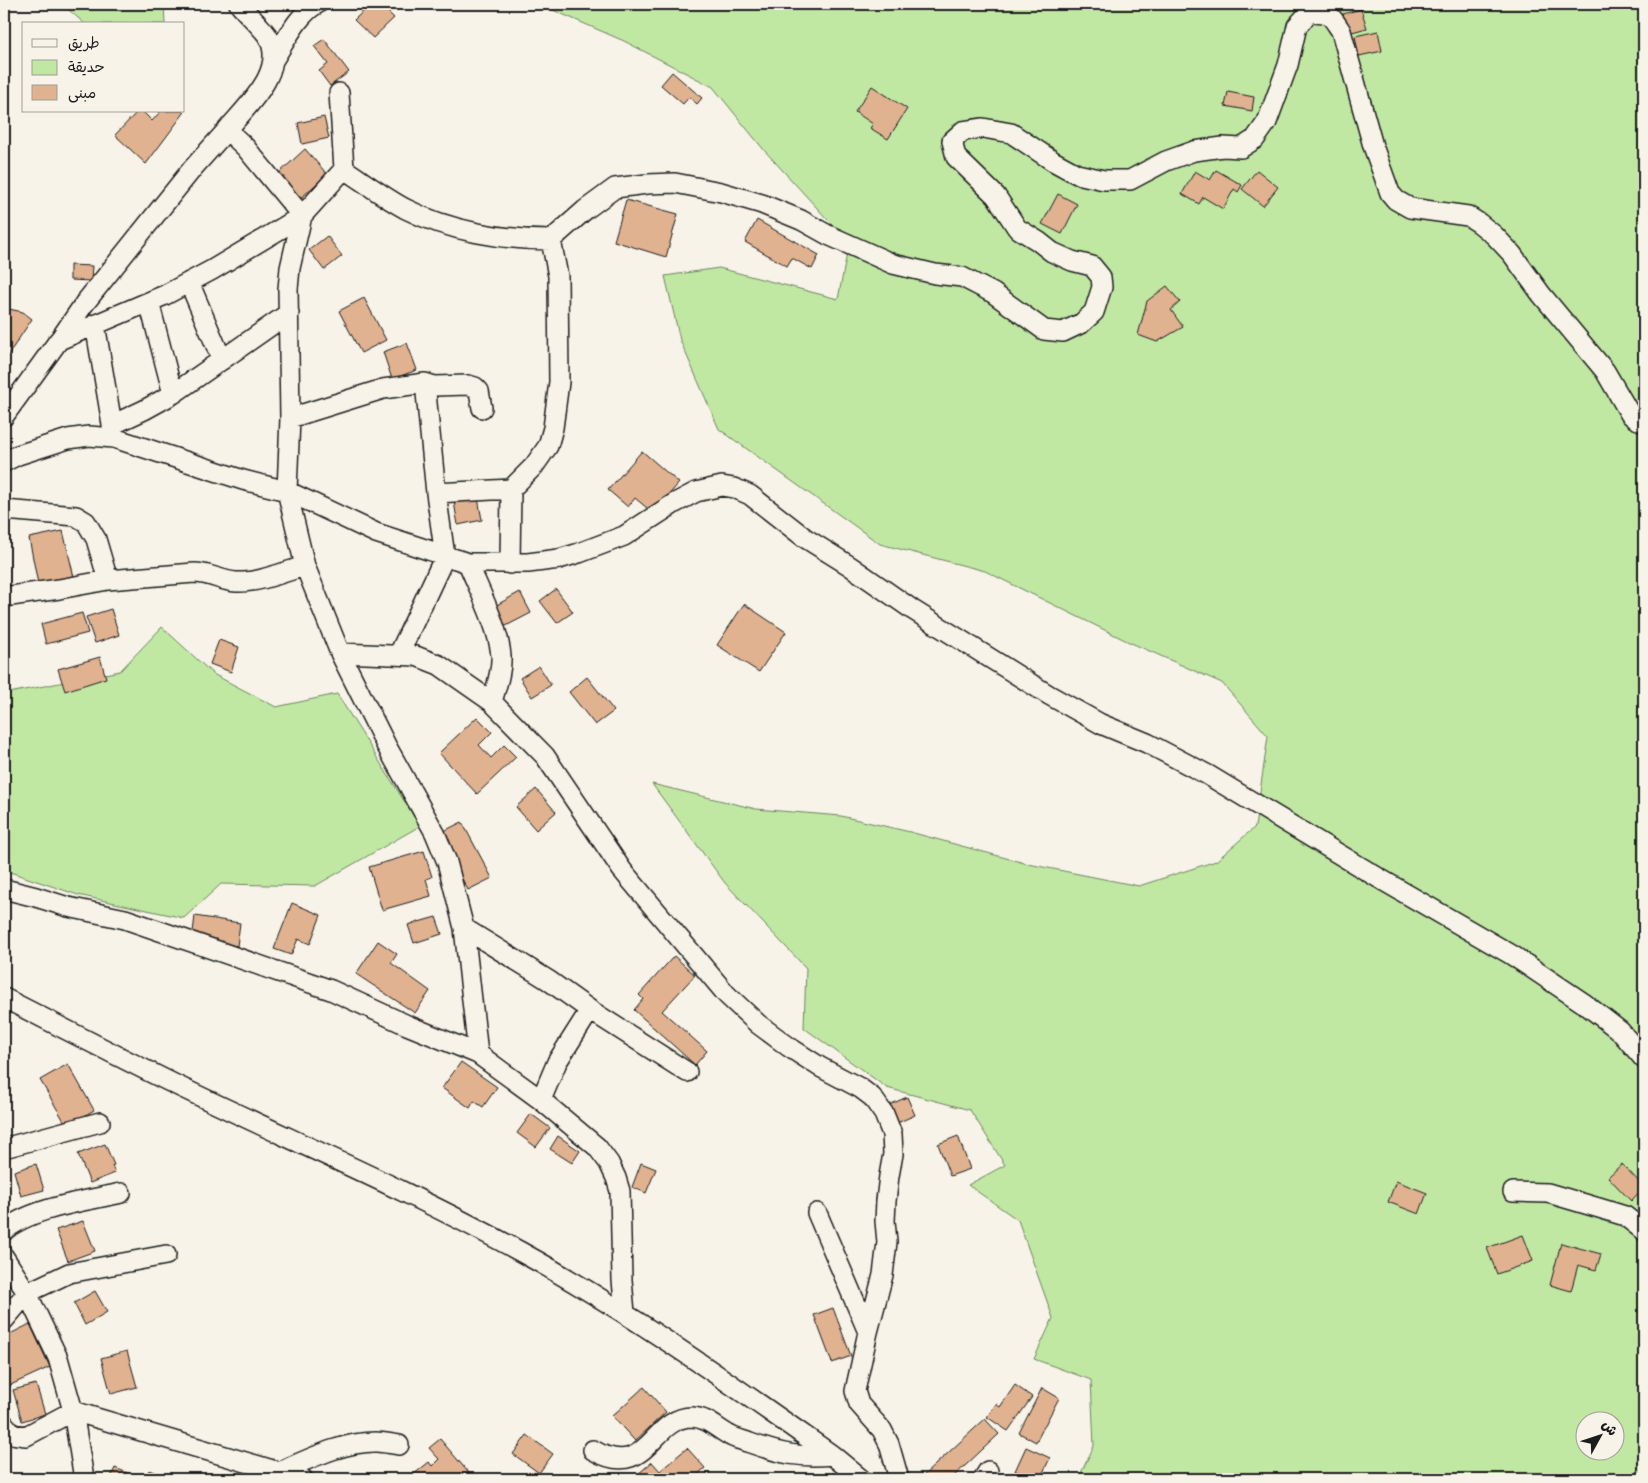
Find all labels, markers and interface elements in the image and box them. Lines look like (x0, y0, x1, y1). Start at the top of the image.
legend (22, 22, 185, 112)
text: طريق (68, 34, 100, 53)
text: حديقة (68, 58, 105, 77)
text: مبنى (68, 84, 96, 103)
north arrow (1576, 1410, 1626, 1460)
text: ش (1598, 1417, 1621, 1439)

